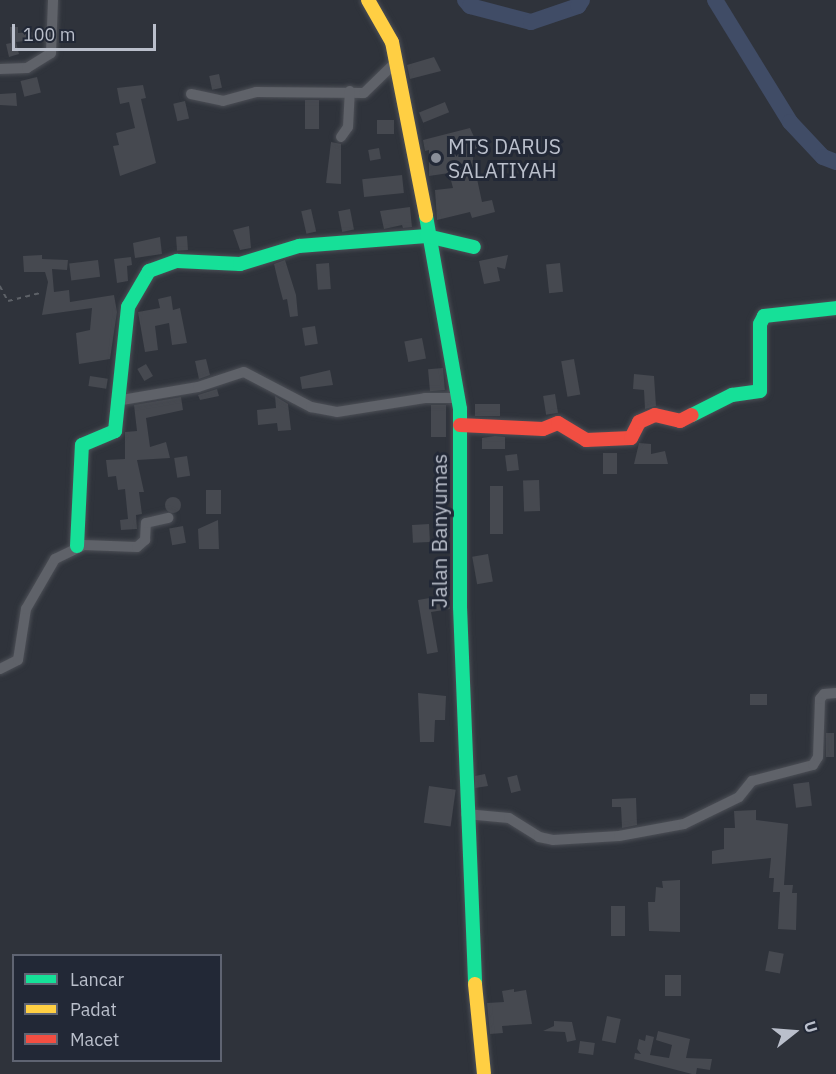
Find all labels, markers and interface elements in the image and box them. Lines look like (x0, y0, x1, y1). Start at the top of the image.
scale bar (15, 12, 159, 50)
text: 100 m (23, 23, 75, 46)
place label: MTS DARUS SALATIYAH (448, 133, 561, 183)
marker: MTS DARUS SALATIYAH (429, 151, 443, 165)
street label: Jalan Banyumas (426, 454, 452, 608)
legend (12, 954, 222, 1062)
text: Lancar (70, 968, 124, 991)
text: Padat (70, 998, 117, 1021)
north arrow (764, 1002, 824, 1062)
text: U (800, 1018, 822, 1035)
text: Macet (70, 1028, 119, 1051)

